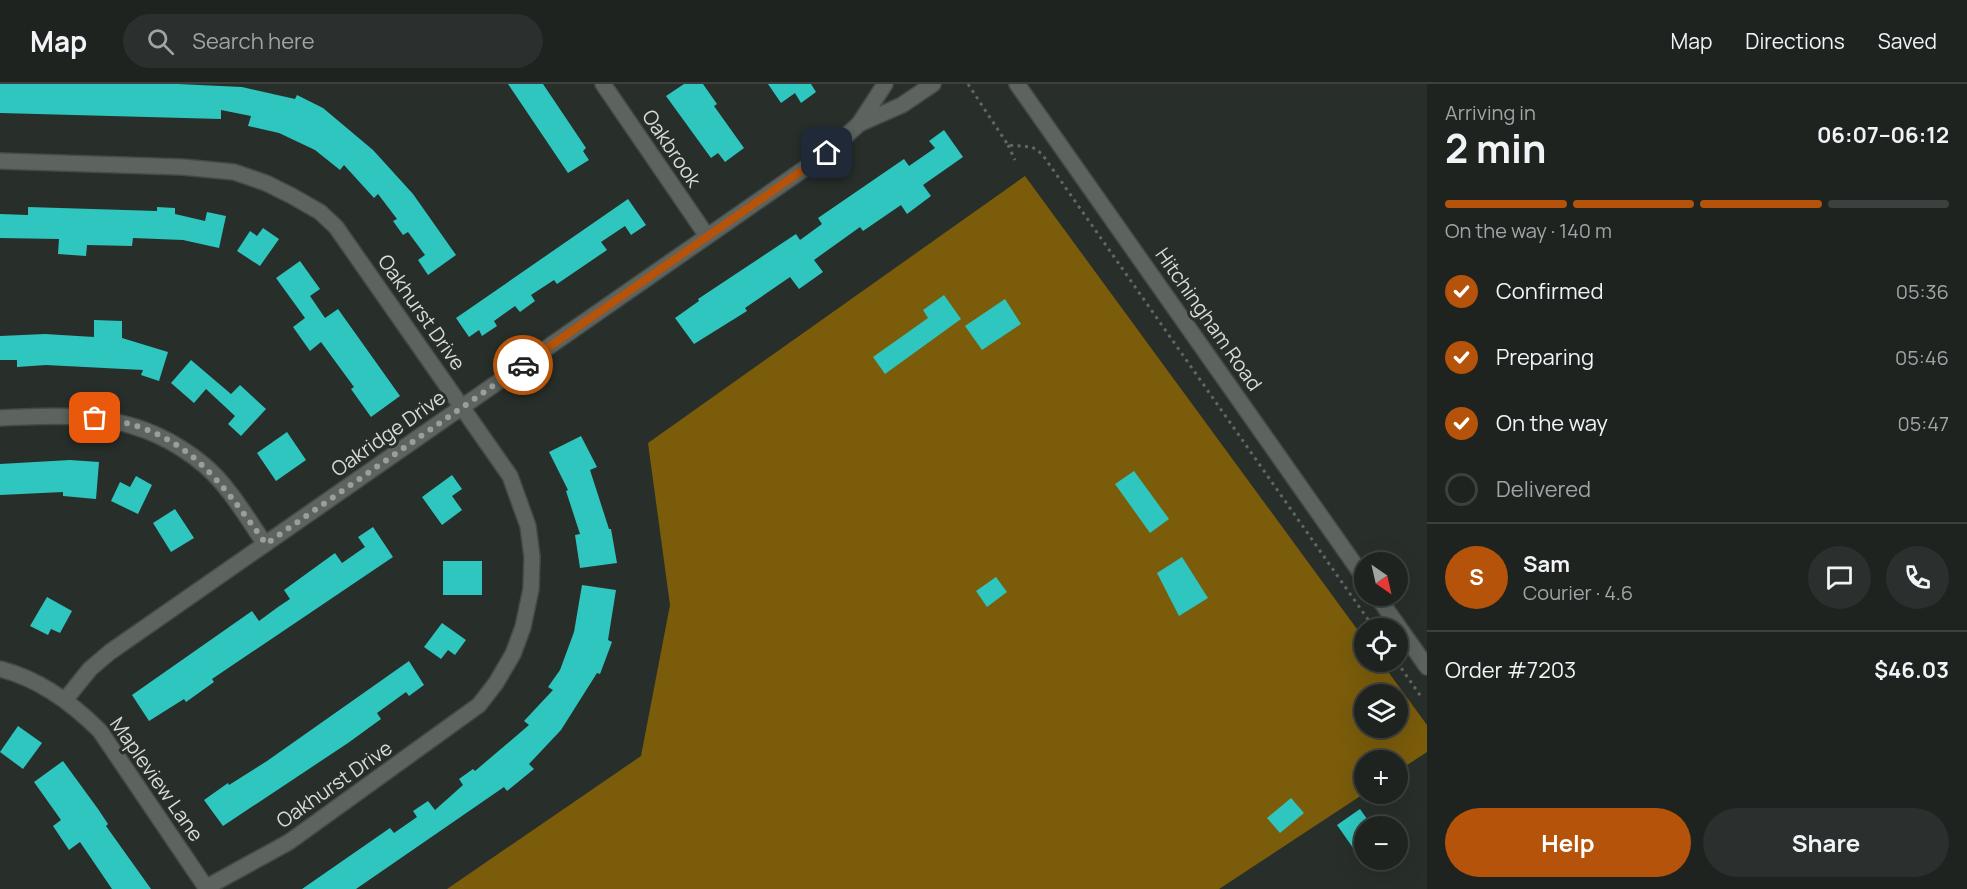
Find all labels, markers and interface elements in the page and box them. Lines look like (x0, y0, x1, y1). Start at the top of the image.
search box (123, 14, 543, 68)
text: Map (30, 22, 87, 60)
icon: search (144, 25, 177, 58)
text: Search here (192, 26, 315, 56)
text: Map (1671, 27, 1712, 55)
text: Directions (1745, 27, 1845, 55)
text: Saved (1878, 27, 1937, 55)
text: Arriving in (1445, 99, 1536, 126)
street label: Oakbrook (636, 104, 708, 193)
text: 06:07–06:12 (1817, 120, 1949, 150)
text: 2 min (1445, 121, 1546, 175)
pin (801, 127, 852, 178)
icon: home (810, 136, 843, 169)
text: On the way · 140 m (1445, 217, 1612, 244)
street label: Hitchingham Road (1150, 242, 1268, 396)
street label: Oakhurst Drive (372, 249, 472, 375)
icon: check (1445, 275, 1478, 308)
text: Confirmed (1496, 276, 1604, 306)
text: 05:36 (1896, 278, 1949, 305)
courier (493, 335, 553, 395)
icon: check (1445, 341, 1478, 374)
text: Preparing (1496, 342, 1594, 372)
text: 05:46 (1895, 344, 1949, 371)
icon: car (507, 349, 540, 382)
street label: Oakridge Drive (326, 384, 450, 482)
pin (69, 392, 120, 443)
icon: bag (78, 401, 111, 434)
icon: check (1445, 407, 1478, 440)
text: On the way (1496, 408, 1608, 438)
text: 05:47 (1897, 410, 1949, 437)
text: Delivered (1496, 474, 1591, 504)
button: chat (1808, 546, 1871, 609)
button: phone (1886, 546, 1949, 609)
text: Sam (1523, 549, 1570, 579)
north arrow (1354, 552, 1408, 606)
map controls (1354, 552, 1408, 870)
text: S (1469, 562, 1484, 592)
text: Courier · 4.6 (1523, 579, 1633, 606)
button: locate (1354, 618, 1408, 672)
text: Order #7203 (1445, 655, 1576, 685)
text: $46.03 (1874, 655, 1949, 685)
button: layers (1354, 684, 1408, 738)
street label: Mapleview Lane (104, 711, 210, 847)
street label: Oakhurst Drive (271, 734, 397, 834)
button: + (1354, 750, 1408, 804)
button: Help (1445, 808, 1691, 877)
button: Share (1703, 808, 1949, 877)
button: − (1354, 816, 1408, 870)

